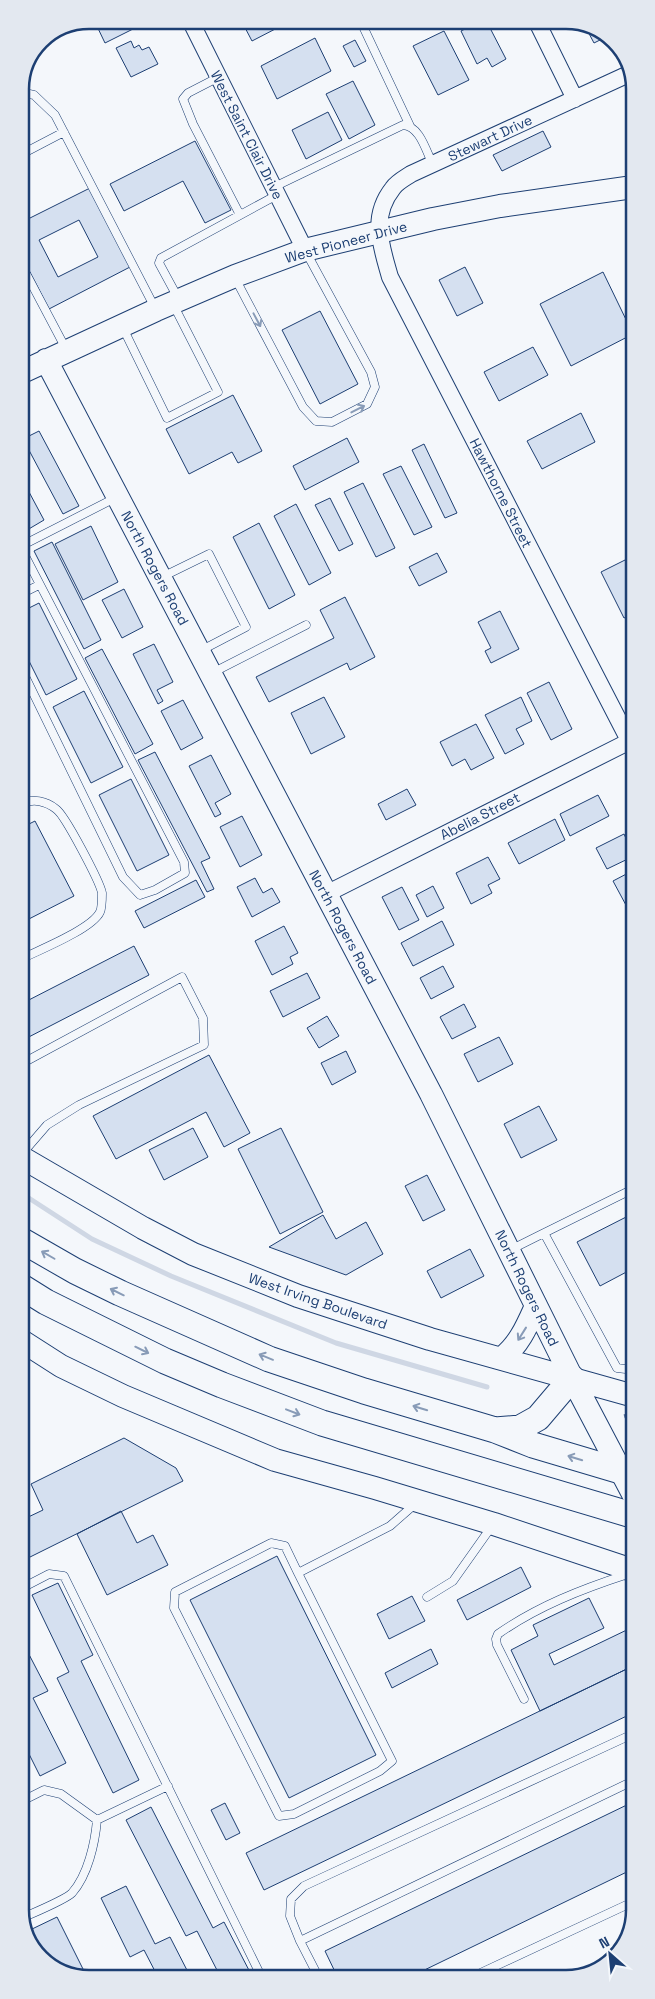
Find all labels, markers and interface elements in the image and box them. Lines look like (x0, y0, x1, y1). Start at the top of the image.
street label: West Saint Clair Drive (207, 67, 287, 203)
street label: Stewart Drive (445, 111, 535, 165)
street label: West Pioneer Drive (283, 217, 409, 267)
one-way arrow (252, 312, 262, 327)
one-way arrow (350, 404, 365, 414)
street label: Hawthorne Street (466, 435, 536, 551)
street label: North Rogers Road (117, 508, 193, 628)
street label: Abelia Street (437, 788, 523, 844)
street label: North Rogers Road (305, 867, 381, 987)
street label: North Rogers Road (491, 1227, 563, 1349)
one-way arrow (42, 1250, 56, 1260)
street label: West Irving Boulevard (246, 1269, 390, 1333)
one-way arrow (110, 1286, 125, 1296)
one-way arrow (517, 1327, 527, 1341)
one-way arrow (135, 1345, 150, 1355)
one-way arrow (258, 1352, 273, 1361)
one-way arrow (412, 1403, 428, 1413)
one-way arrow (284, 1408, 300, 1417)
one-way arrow (567, 1452, 583, 1462)
north arrow (585, 1929, 635, 1979)
text: N (596, 1932, 612, 1953)

